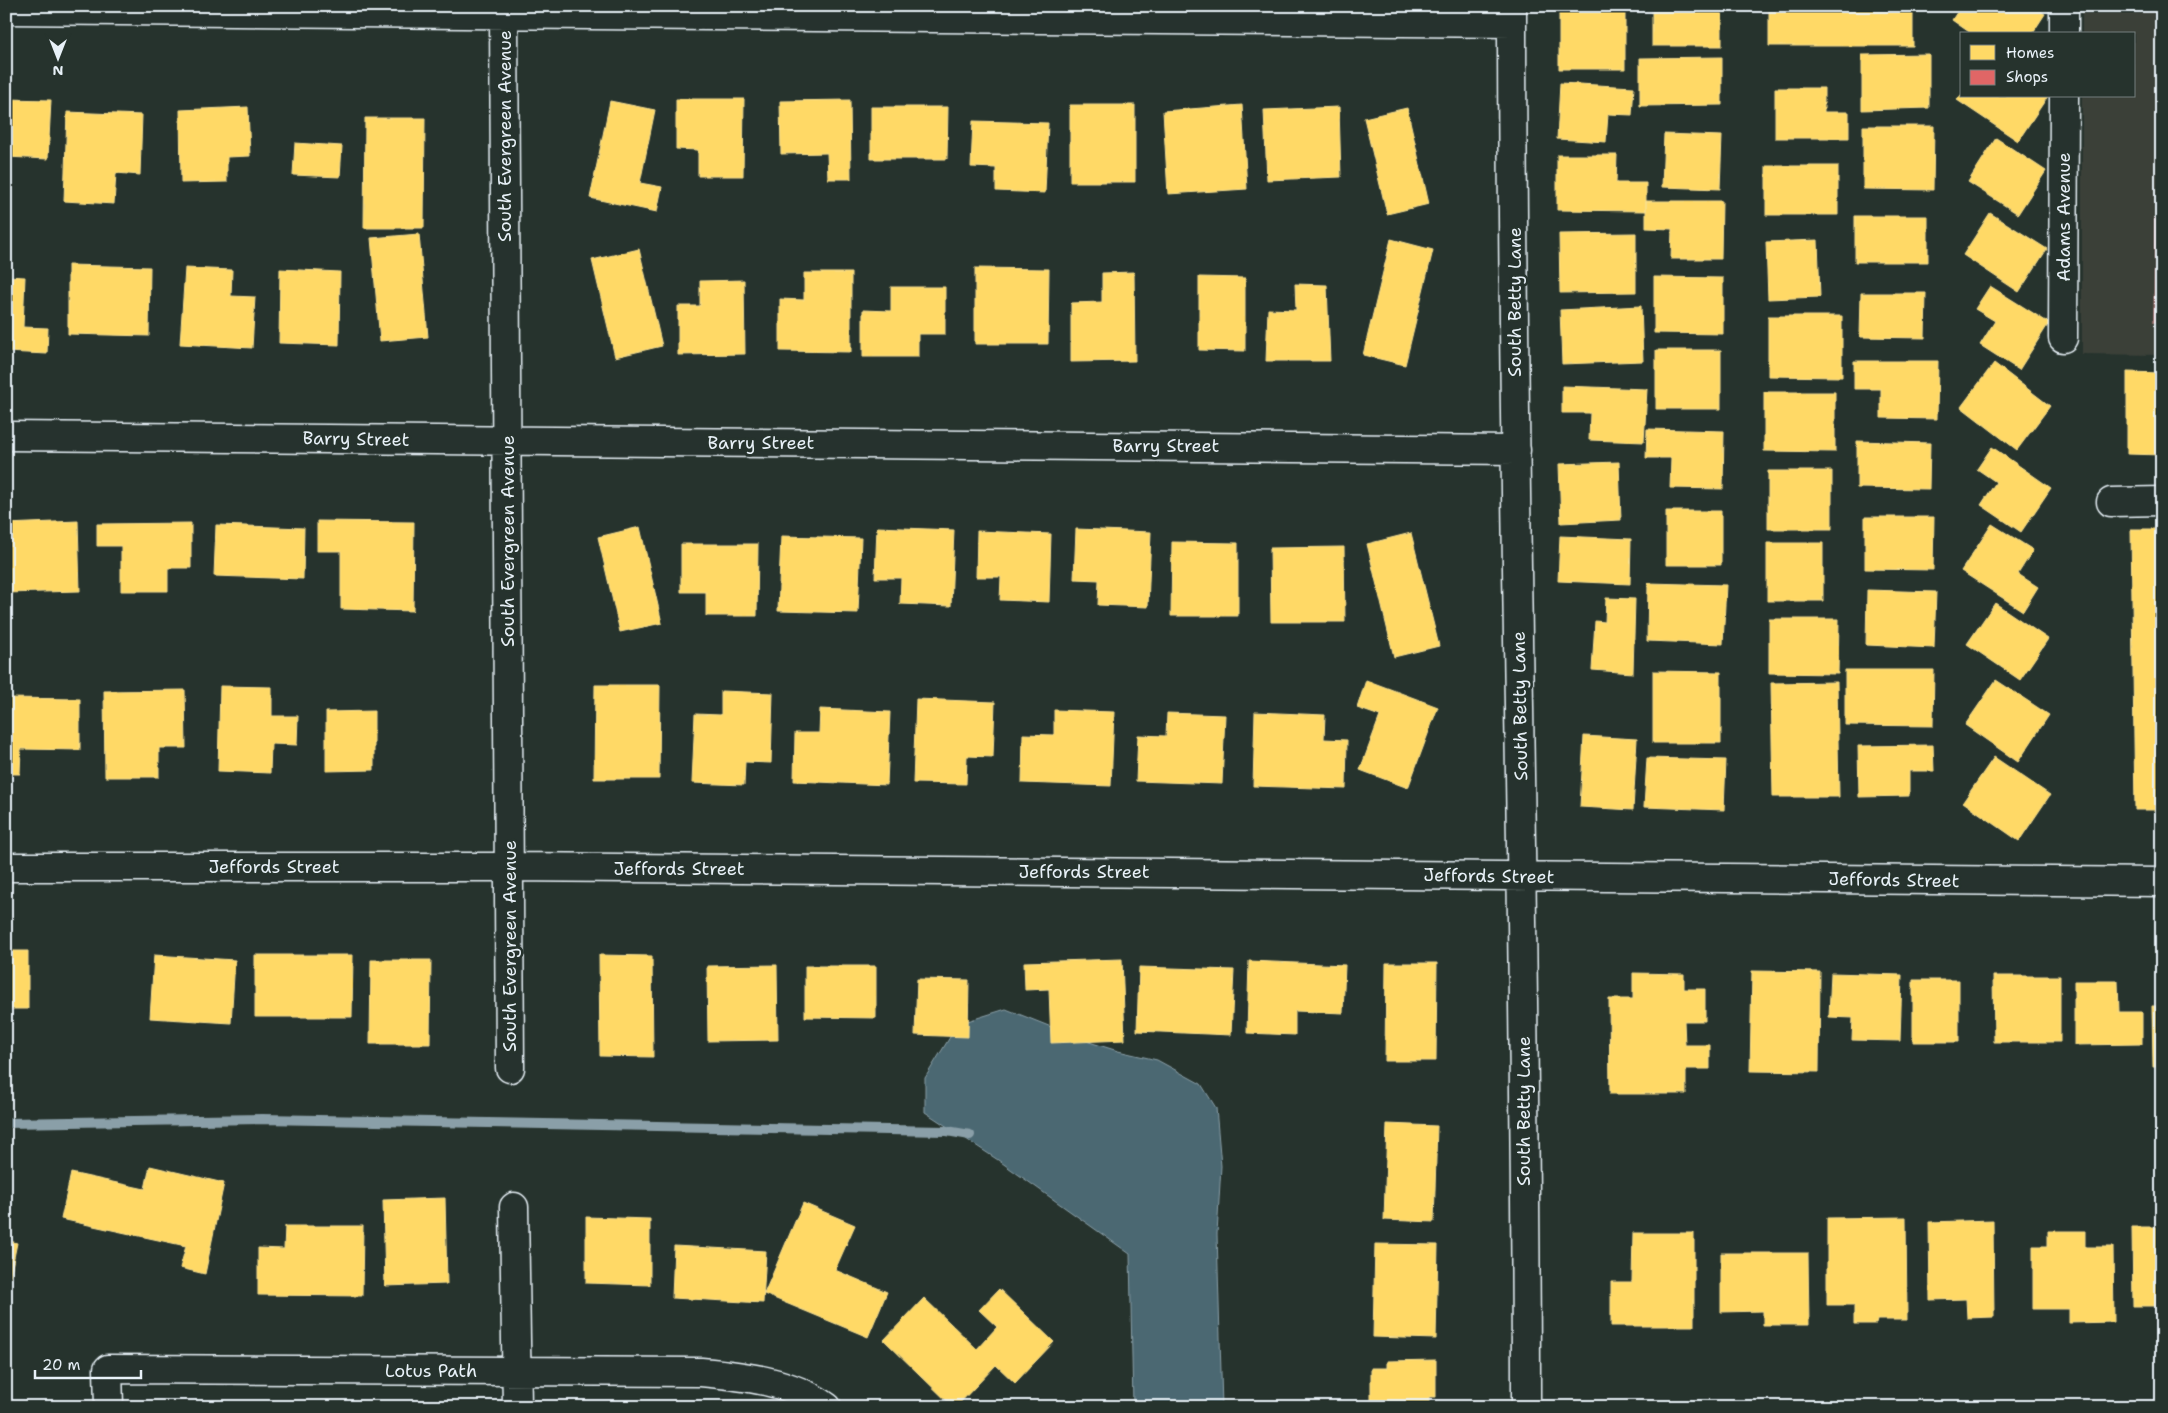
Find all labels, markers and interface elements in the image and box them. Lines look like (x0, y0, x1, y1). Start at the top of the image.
street label: South Evergreen Avenue (493, 30, 517, 242)
north arrow (32, 32, 82, 82)
legend (1960, 32, 2136, 98)
text: Homes (2006, 43, 2054, 63)
text: N (52, 62, 64, 80)
text: Shops (2006, 67, 2048, 87)
street label: Adams Avenue (2052, 152, 2076, 282)
street label: South Betty Lane (1503, 227, 1527, 377)
street label: Barry Street (302, 426, 410, 452)
street label: Barry Street (708, 431, 815, 455)
street label: Barry Street (1113, 434, 1220, 458)
street label: South Evergreen Avenue (496, 435, 520, 647)
street label: South Betty Lane (1507, 631, 1533, 781)
street label: South Evergreen Avenue (498, 840, 522, 1052)
street label: Jeffords Street (208, 855, 340, 879)
street label: Jeffords Street (613, 857, 745, 881)
street label: Jeffords Street (1018, 860, 1150, 884)
street label: Jeffords Street (1423, 863, 1555, 889)
street label: Jeffords Street (1828, 867, 1960, 893)
street label: South Betty Lane (1512, 1036, 1536, 1186)
scale bar (35, 1348, 141, 1380)
text: 20 m (42, 1355, 81, 1375)
street label: Lotus Path (385, 1359, 477, 1383)

